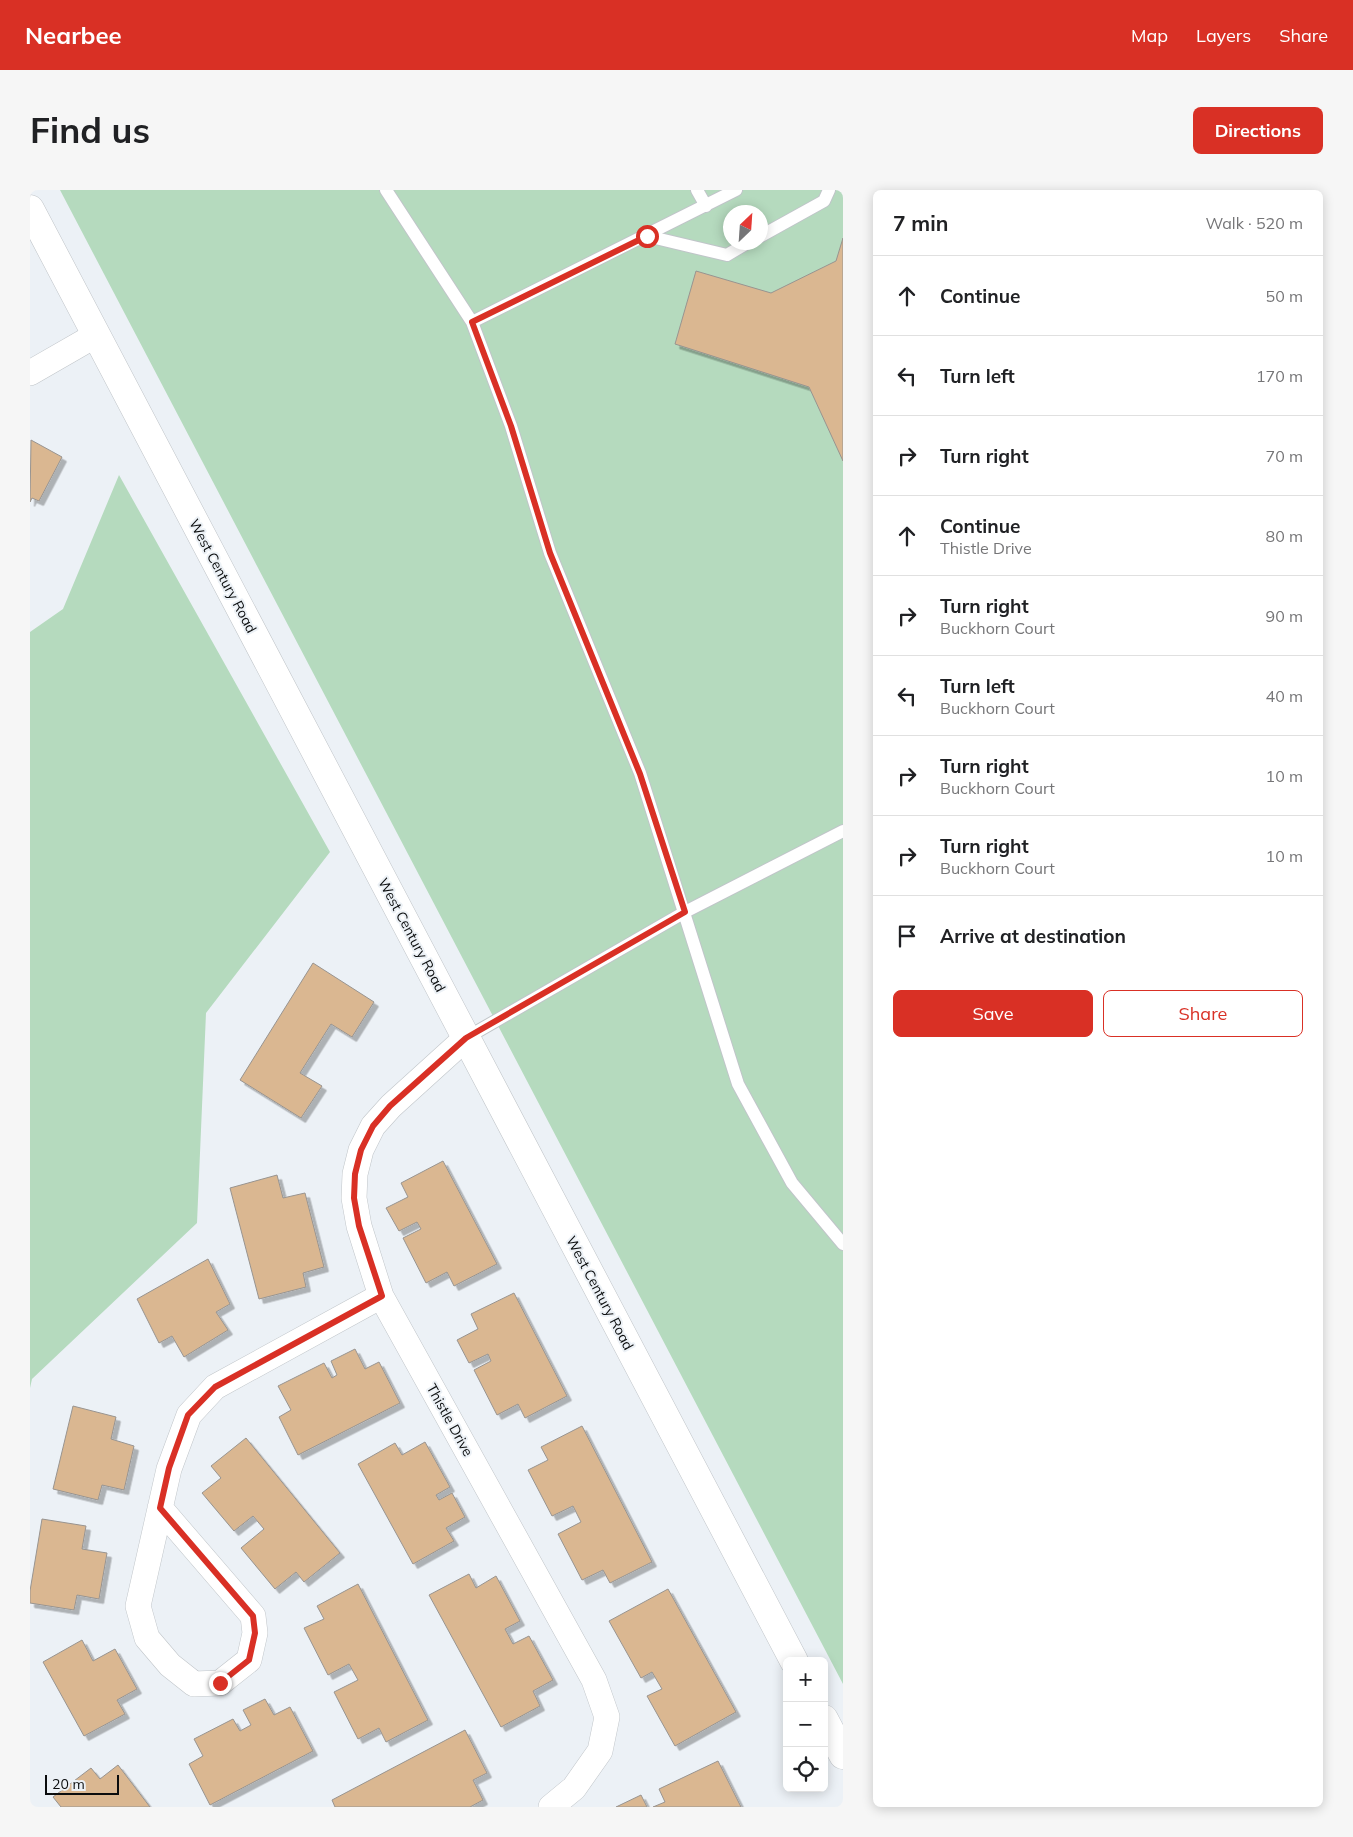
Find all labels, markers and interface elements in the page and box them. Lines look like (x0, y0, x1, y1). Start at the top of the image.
text: Nearbee (25, 20, 122, 50)
text: Map (1131, 24, 1168, 47)
text: Layers (1196, 24, 1251, 47)
text: Share (1279, 24, 1328, 47)
button: Directions (1193, 107, 1323, 154)
text: Find us (30, 108, 150, 152)
north arrow (723, 205, 768, 250)
text: 7 min (893, 210, 948, 236)
text: Walk · 520 m (1205, 213, 1303, 233)
route start (636, 225, 659, 248)
icon: ahead (893, 282, 921, 310)
text: Continue (940, 284, 1020, 308)
text: 50 m (1266, 286, 1303, 306)
icon: left (893, 362, 921, 390)
text: Turn left (940, 364, 1015, 388)
text: 170 m (1256, 366, 1303, 386)
icon: right (893, 442, 921, 470)
text: Turn right (940, 444, 1029, 468)
text: 70 m (1266, 446, 1303, 466)
text: Continue (940, 514, 1020, 538)
street label: West Century Road (185, 516, 261, 636)
icon: ahead (893, 522, 921, 550)
text: 80 m (1266, 526, 1303, 546)
text: Thistle Drive (940, 538, 1032, 558)
text: Turn right (940, 594, 1029, 618)
icon: right (893, 602, 921, 630)
text: 90 m (1266, 606, 1303, 626)
text: Buckhorn Court (940, 618, 1055, 638)
text: Turn left (940, 674, 1015, 698)
icon: left (893, 682, 921, 710)
text: 40 m (1266, 686, 1303, 706)
text: Buckhorn Court (940, 698, 1055, 718)
text: Turn right (940, 754, 1029, 778)
icon: right (893, 762, 921, 790)
text: 10 m (1266, 766, 1303, 786)
text: Buckhorn Court (940, 778, 1055, 798)
text: Turn right (940, 834, 1029, 858)
icon: right (893, 842, 921, 870)
text: 10 m (1266, 846, 1303, 866)
text: Buckhorn Court (940, 858, 1055, 878)
street label: West Century Road (374, 875, 450, 995)
icon: arrive (893, 922, 921, 950)
text: Arrive at destination (940, 924, 1126, 948)
button: Save (893, 990, 1093, 1037)
button: Share (1103, 990, 1303, 1037)
street label: West Century Road (562, 1233, 638, 1353)
street label: Thistle Drive (423, 1381, 477, 1459)
map controls (783, 1657, 828, 1792)
button: + (783, 1657, 828, 1702)
route end (209, 1672, 232, 1695)
button: − (783, 1702, 828, 1747)
button: locate (783, 1747, 828, 1792)
scale bar (45, 1772, 119, 1795)
text: 20 m (52, 1775, 85, 1793)

